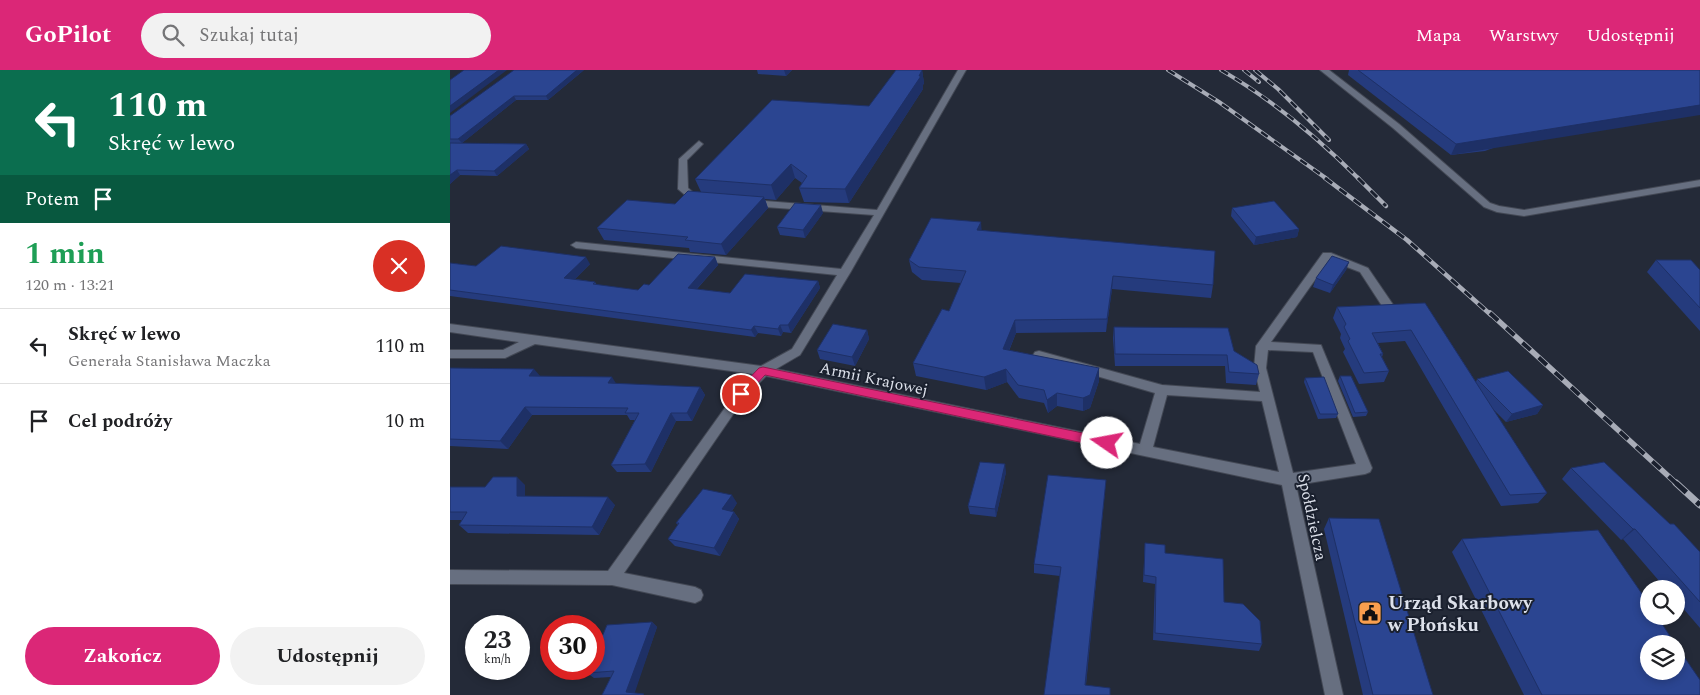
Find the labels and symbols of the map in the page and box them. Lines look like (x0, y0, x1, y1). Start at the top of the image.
street label: Armii Krajowej (817, 356, 930, 402)
pin (720, 373, 762, 415)
position arrow (1080, 416, 1132, 468)
street label: Spółdzielcza (1291, 472, 1333, 563)
place label: Urząd Skarbowy w Płońsku (1387, 589, 1533, 640)
public building icon: Urząd Skarbowy w Płońsku (1357, 600, 1383, 626)
speed limit sign: 30 (540, 615, 605, 680)

